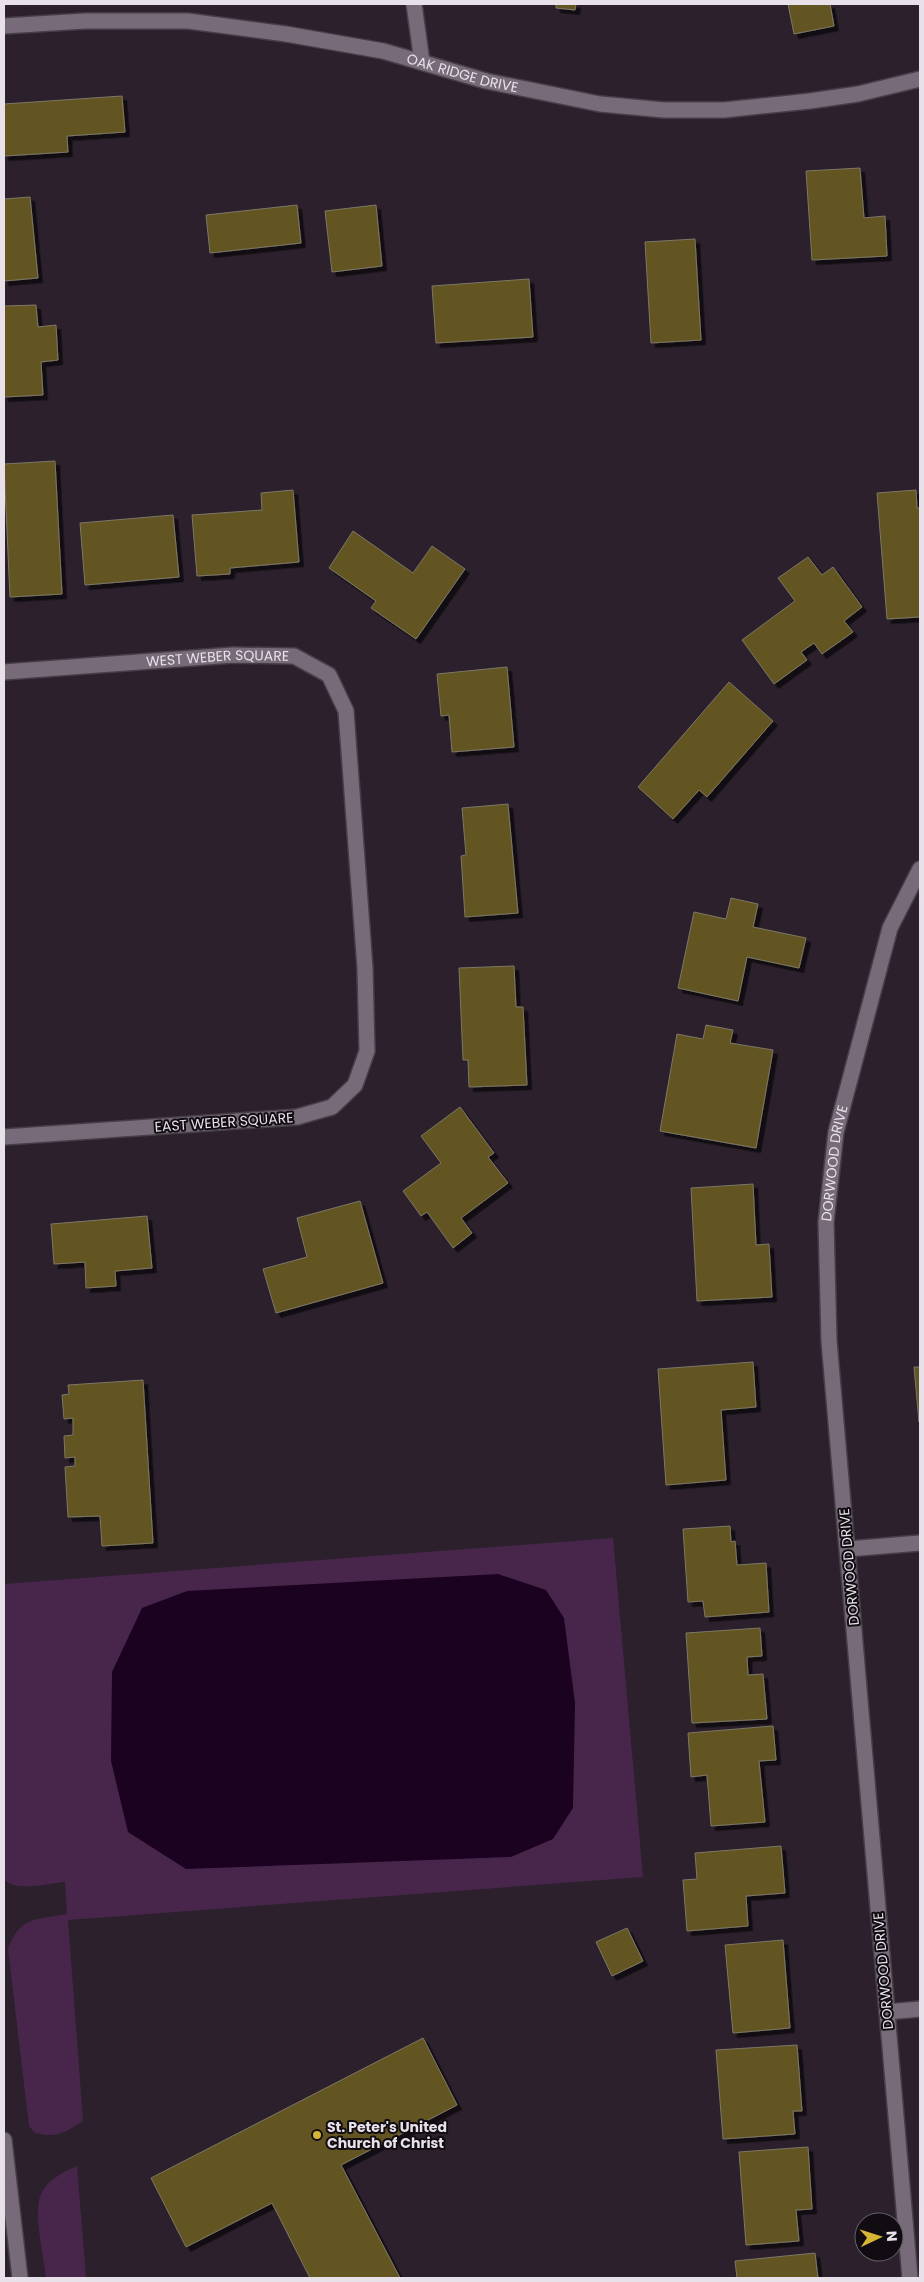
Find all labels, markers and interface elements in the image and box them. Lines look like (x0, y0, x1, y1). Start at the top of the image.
street label: OAK RIDGE DRIVE (404, 48, 520, 97)
street label: WEST WEBER SQUARE (145, 645, 289, 671)
street label: DORWOOD DRIVE (816, 1103, 853, 1222)
street label: EAST WEBER SQUARE (154, 1107, 294, 1137)
street label: DORWOOD DRIVE (834, 1508, 864, 1626)
street label: DORWOOD DRIVE (868, 1912, 898, 2030)
place label: St. Peter's United Church of Christ (327, 2117, 447, 2153)
marker: St. Peter's United Church of Christ (311, 2129, 323, 2141)
north arrow (854, 2212, 904, 2262)
text: N (882, 2230, 902, 2242)

